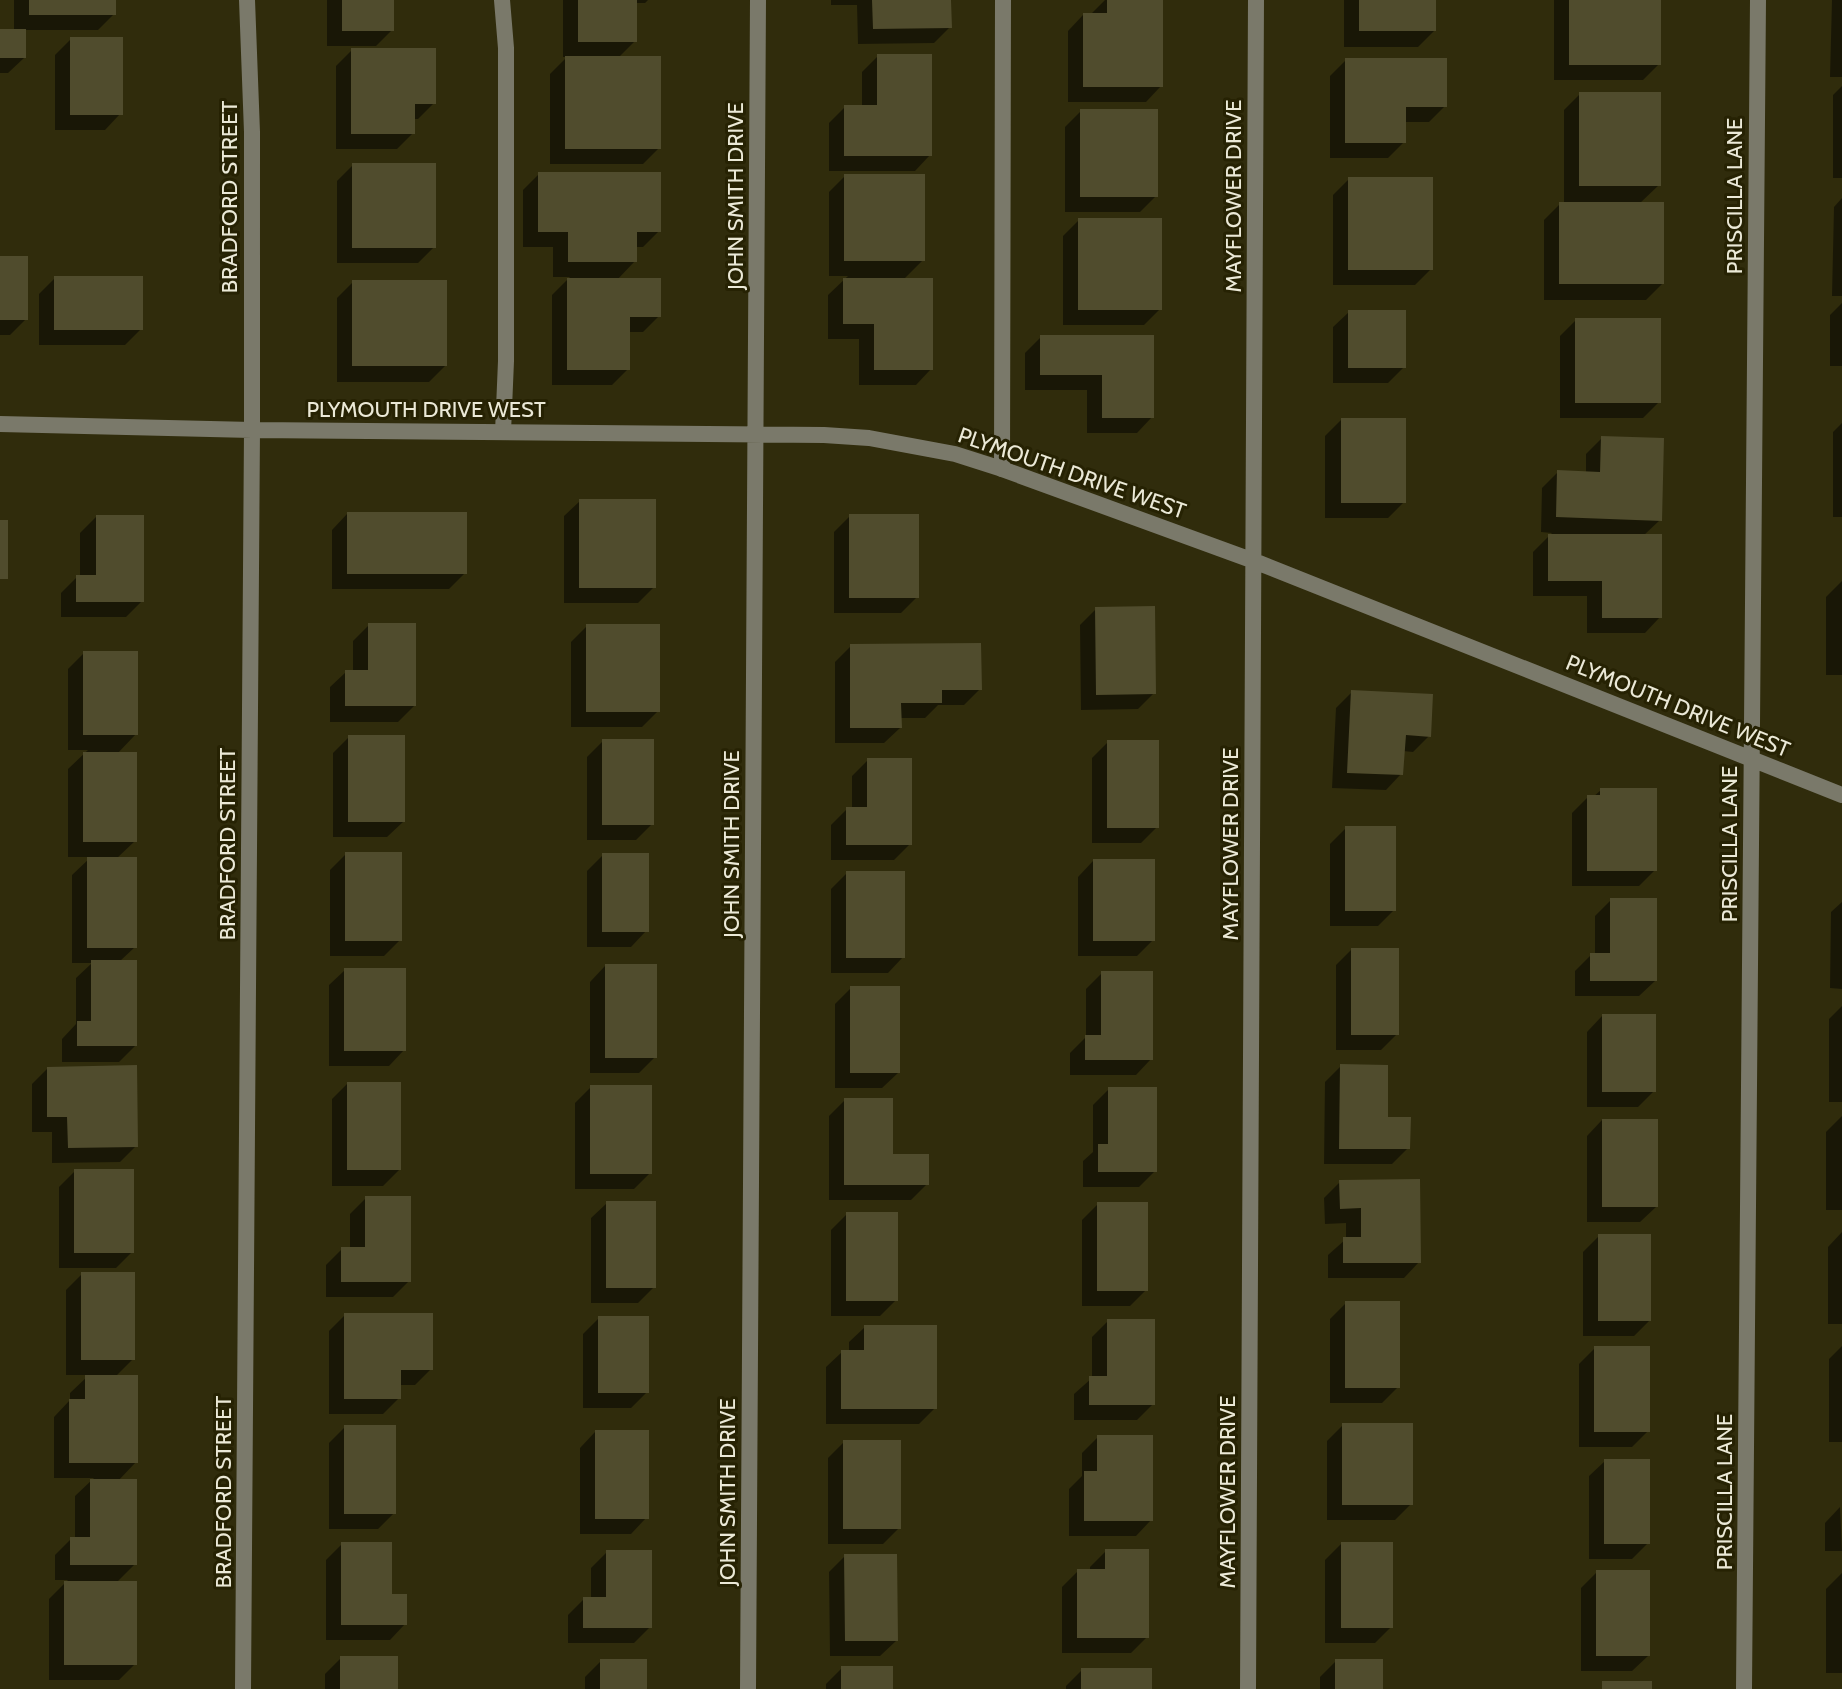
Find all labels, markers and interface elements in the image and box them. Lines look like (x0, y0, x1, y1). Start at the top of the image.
street label: MAYFLOWER DRIVE (1220, 100, 1247, 292)
street label: BRADFORD STREET (216, 101, 243, 293)
street label: JOHN SMITH DRIVE (722, 102, 749, 291)
street label: PRISCILLA LANE (1721, 118, 1748, 274)
street label: PLYMOUTH DRIVE WEST (306, 396, 546, 423)
street label: PLYMOUTH DRIVE WEST (955, 421, 1190, 525)
street label: PLYMOUTH DRIVE WEST (1562, 649, 1794, 763)
street label: BRADFORD STREET (214, 748, 241, 940)
street label: MAYFLOWER DRIVE (1217, 748, 1244, 940)
street label: JOHN SMITH DRIVE (718, 750, 745, 939)
street label: PRISCILLA LANE (1716, 766, 1743, 922)
street label: BRADFORD STREET (210, 1396, 237, 1588)
street label: MAYFLOWER DRIVE (1214, 1396, 1241, 1588)
street label: JOHN SMITH DRIVE (714, 1398, 741, 1587)
street label: PRISCILLA LANE (1711, 1414, 1738, 1570)

